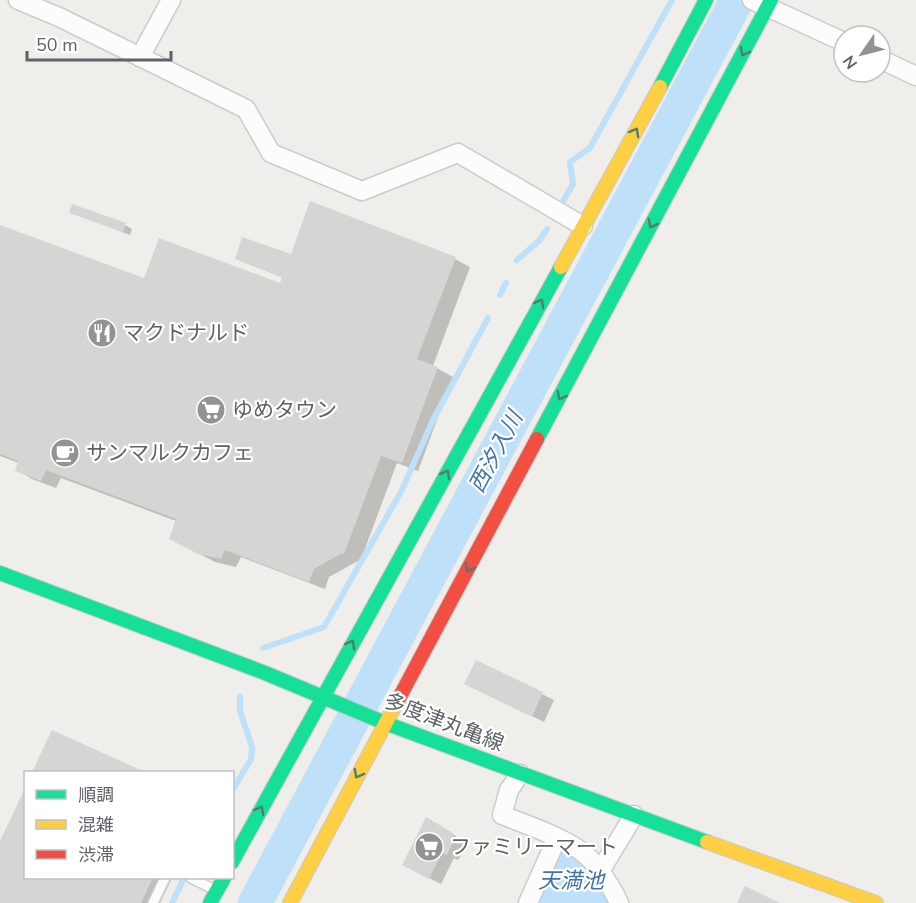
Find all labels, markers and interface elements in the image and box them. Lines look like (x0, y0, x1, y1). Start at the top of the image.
scale bar (27, 24, 171, 62)
north arrow (832, 24, 892, 84)
text: 50 m (36, 33, 78, 57)
one-way arrow (740, 46, 751, 56)
text: N (838, 51, 863, 73)
one-way arrow (628, 128, 639, 138)
one-way arrow (648, 218, 659, 228)
one-way arrow (533, 299, 544, 309)
restaurant icon: マクドナルド (86, 317, 118, 349)
place label: マクドナルド (123, 319, 249, 347)
one-way arrow (557, 390, 568, 400)
supermarket icon: ゆめタウン (195, 394, 227, 426)
place label: ゆめタウン (232, 396, 337, 424)
water label: 西汐入川 (462, 404, 531, 498)
cafe icon: サンマルクカフェ (49, 437, 81, 469)
place label: サンマルクカフェ (86, 439, 254, 467)
one-way arrow (439, 469, 450, 480)
one-way arrow (465, 562, 476, 572)
one-way arrow (344, 640, 355, 650)
street label: 多度津丸亀線 (380, 686, 508, 758)
one-way arrow (354, 768, 365, 779)
legend (24, 771, 234, 879)
text: 順調 (78, 783, 114, 807)
one-way arrow (253, 806, 264, 817)
text: 混雑 (78, 813, 114, 837)
supermarket icon: ファミリーマート (413, 831, 445, 863)
place label: ファミリーマート (450, 833, 618, 861)
text: 渋滞 (78, 843, 114, 867)
water label: 天満池 (538, 866, 606, 896)

